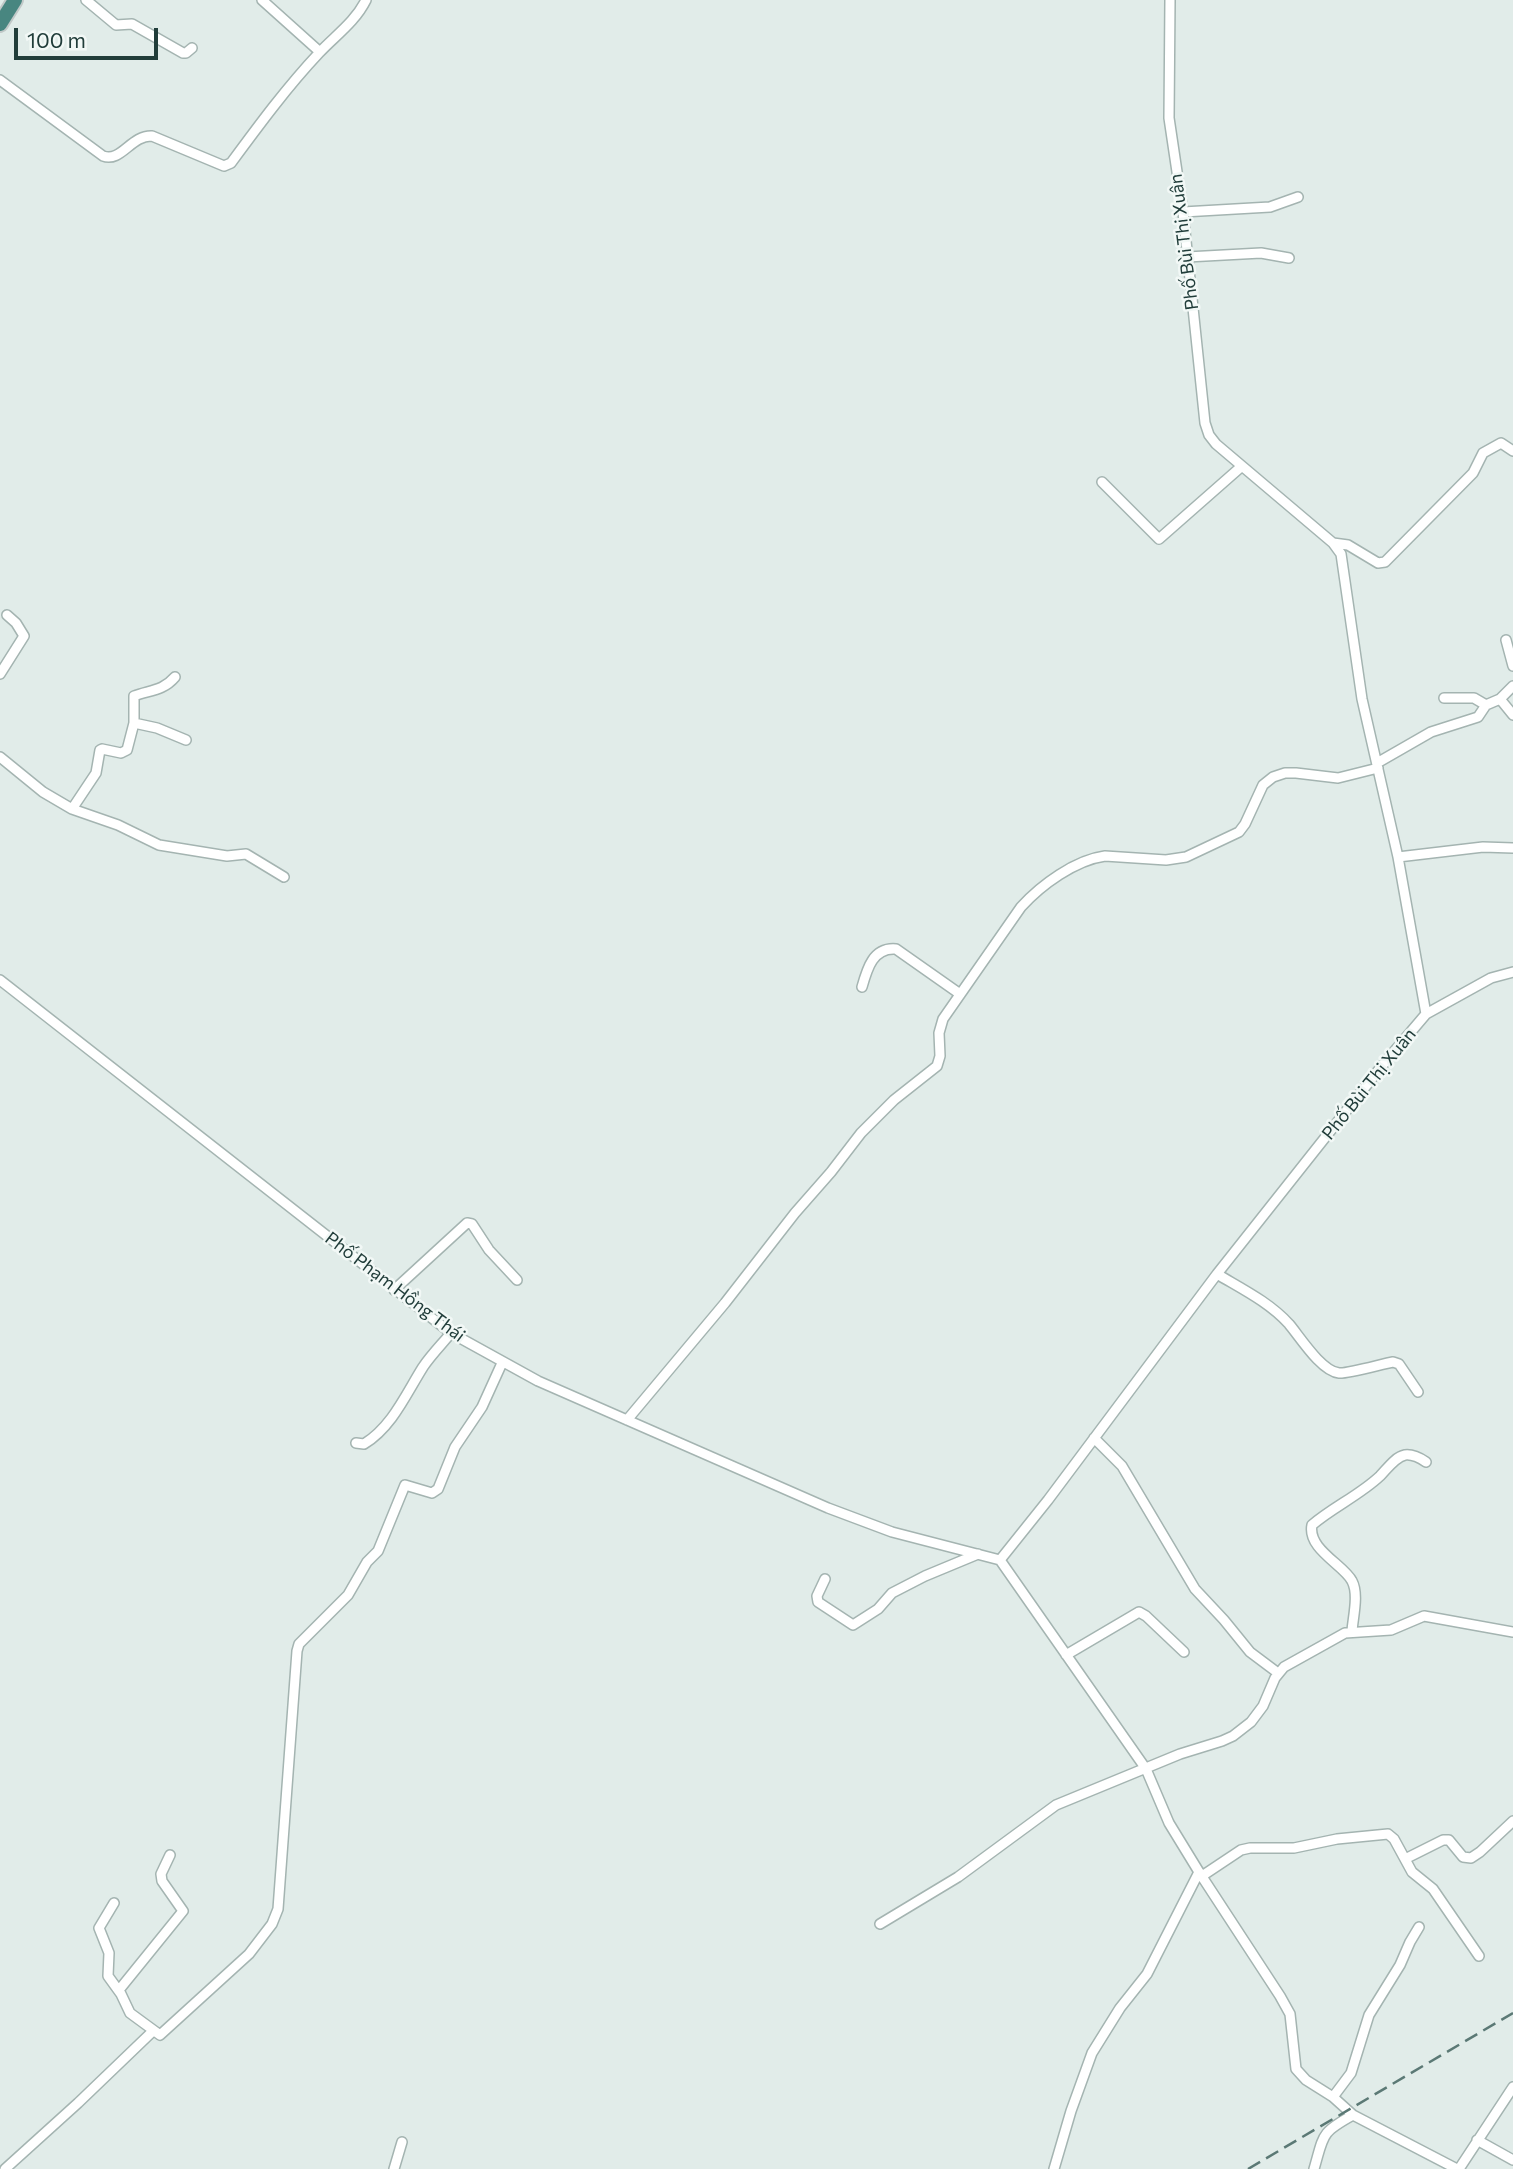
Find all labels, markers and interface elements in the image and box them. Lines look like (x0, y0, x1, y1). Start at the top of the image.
scale bar (18, 14, 161, 58)
text: 100 m (27, 27, 86, 52)
street label: Phố Bùi Thị Xuân (1165, 173, 1203, 311)
street label: Phố Bùi Thị Xuân (1317, 1024, 1421, 1144)
street label: Phố Phạm Hồng Thái (321, 1227, 469, 1347)

